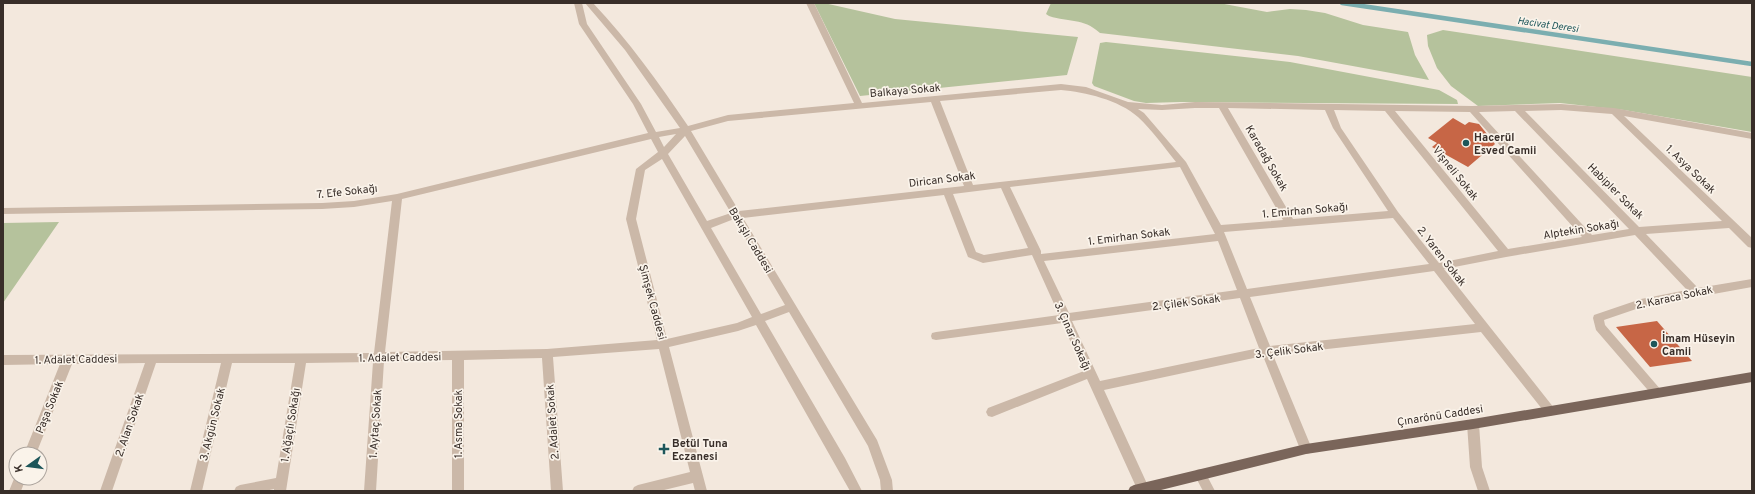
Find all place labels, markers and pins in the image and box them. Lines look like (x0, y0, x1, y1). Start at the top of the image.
place label: Hacerül Esved Camii (1474, 131, 1536, 158)
marker: Hacerül Esved Camii (1461, 138, 1471, 148)
place label: İmam Hüseyin Camii (1662, 331, 1735, 359)
marker: İmam Hüseyin Camii (1649, 339, 1659, 349)
place label: Betül Tuna Eczanesi (672, 437, 728, 464)
marker: Betül Tuna Eczanesi (659, 444, 669, 454)

